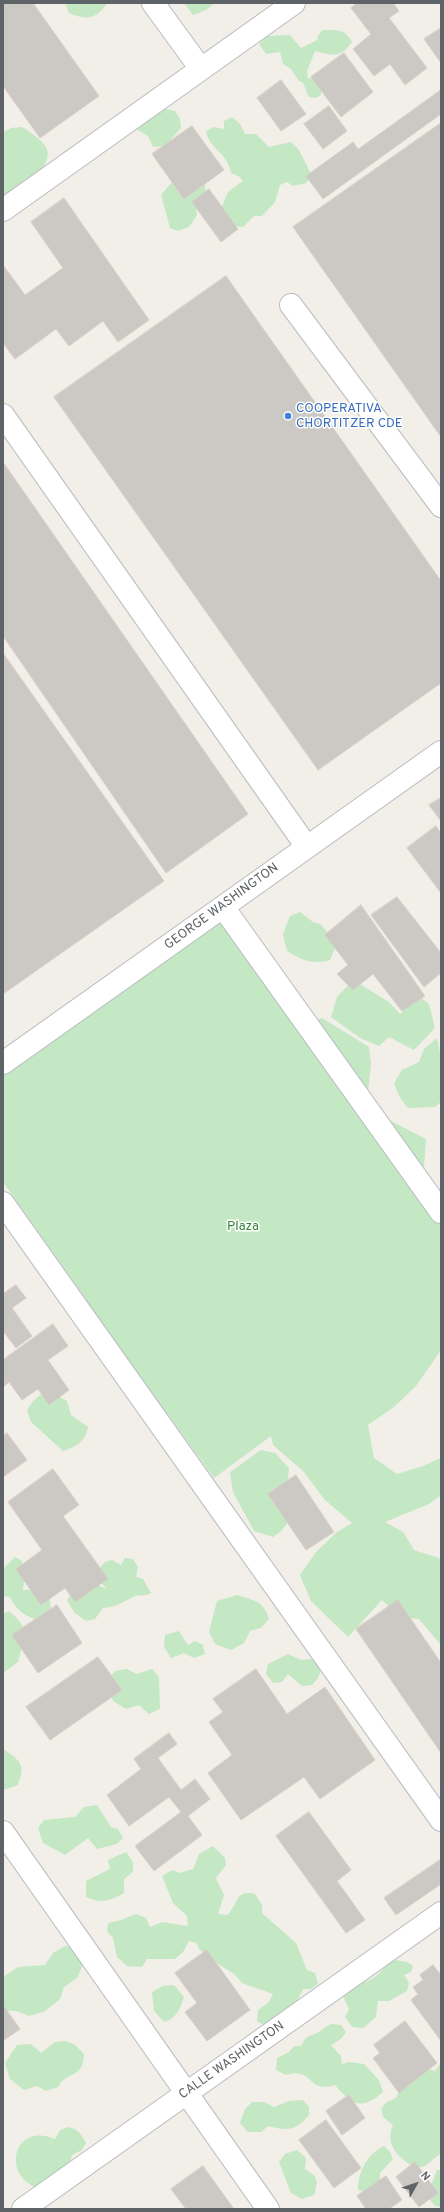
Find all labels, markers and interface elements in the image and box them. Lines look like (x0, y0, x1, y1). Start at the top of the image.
place label: COOPERATIVA CHORTITZER CDE (296, 401, 403, 432)
marker: COOPERATIVA CHORTITZER CDE (283, 411, 293, 421)
street label: GEORGE WASHINGTON (162, 860, 282, 954)
park label: Plaza (227, 1219, 259, 1235)
street label: CALLE WASHINGTON (176, 2019, 288, 2103)
north arrow (396, 2164, 436, 2204)
text: N (417, 2169, 433, 2184)

